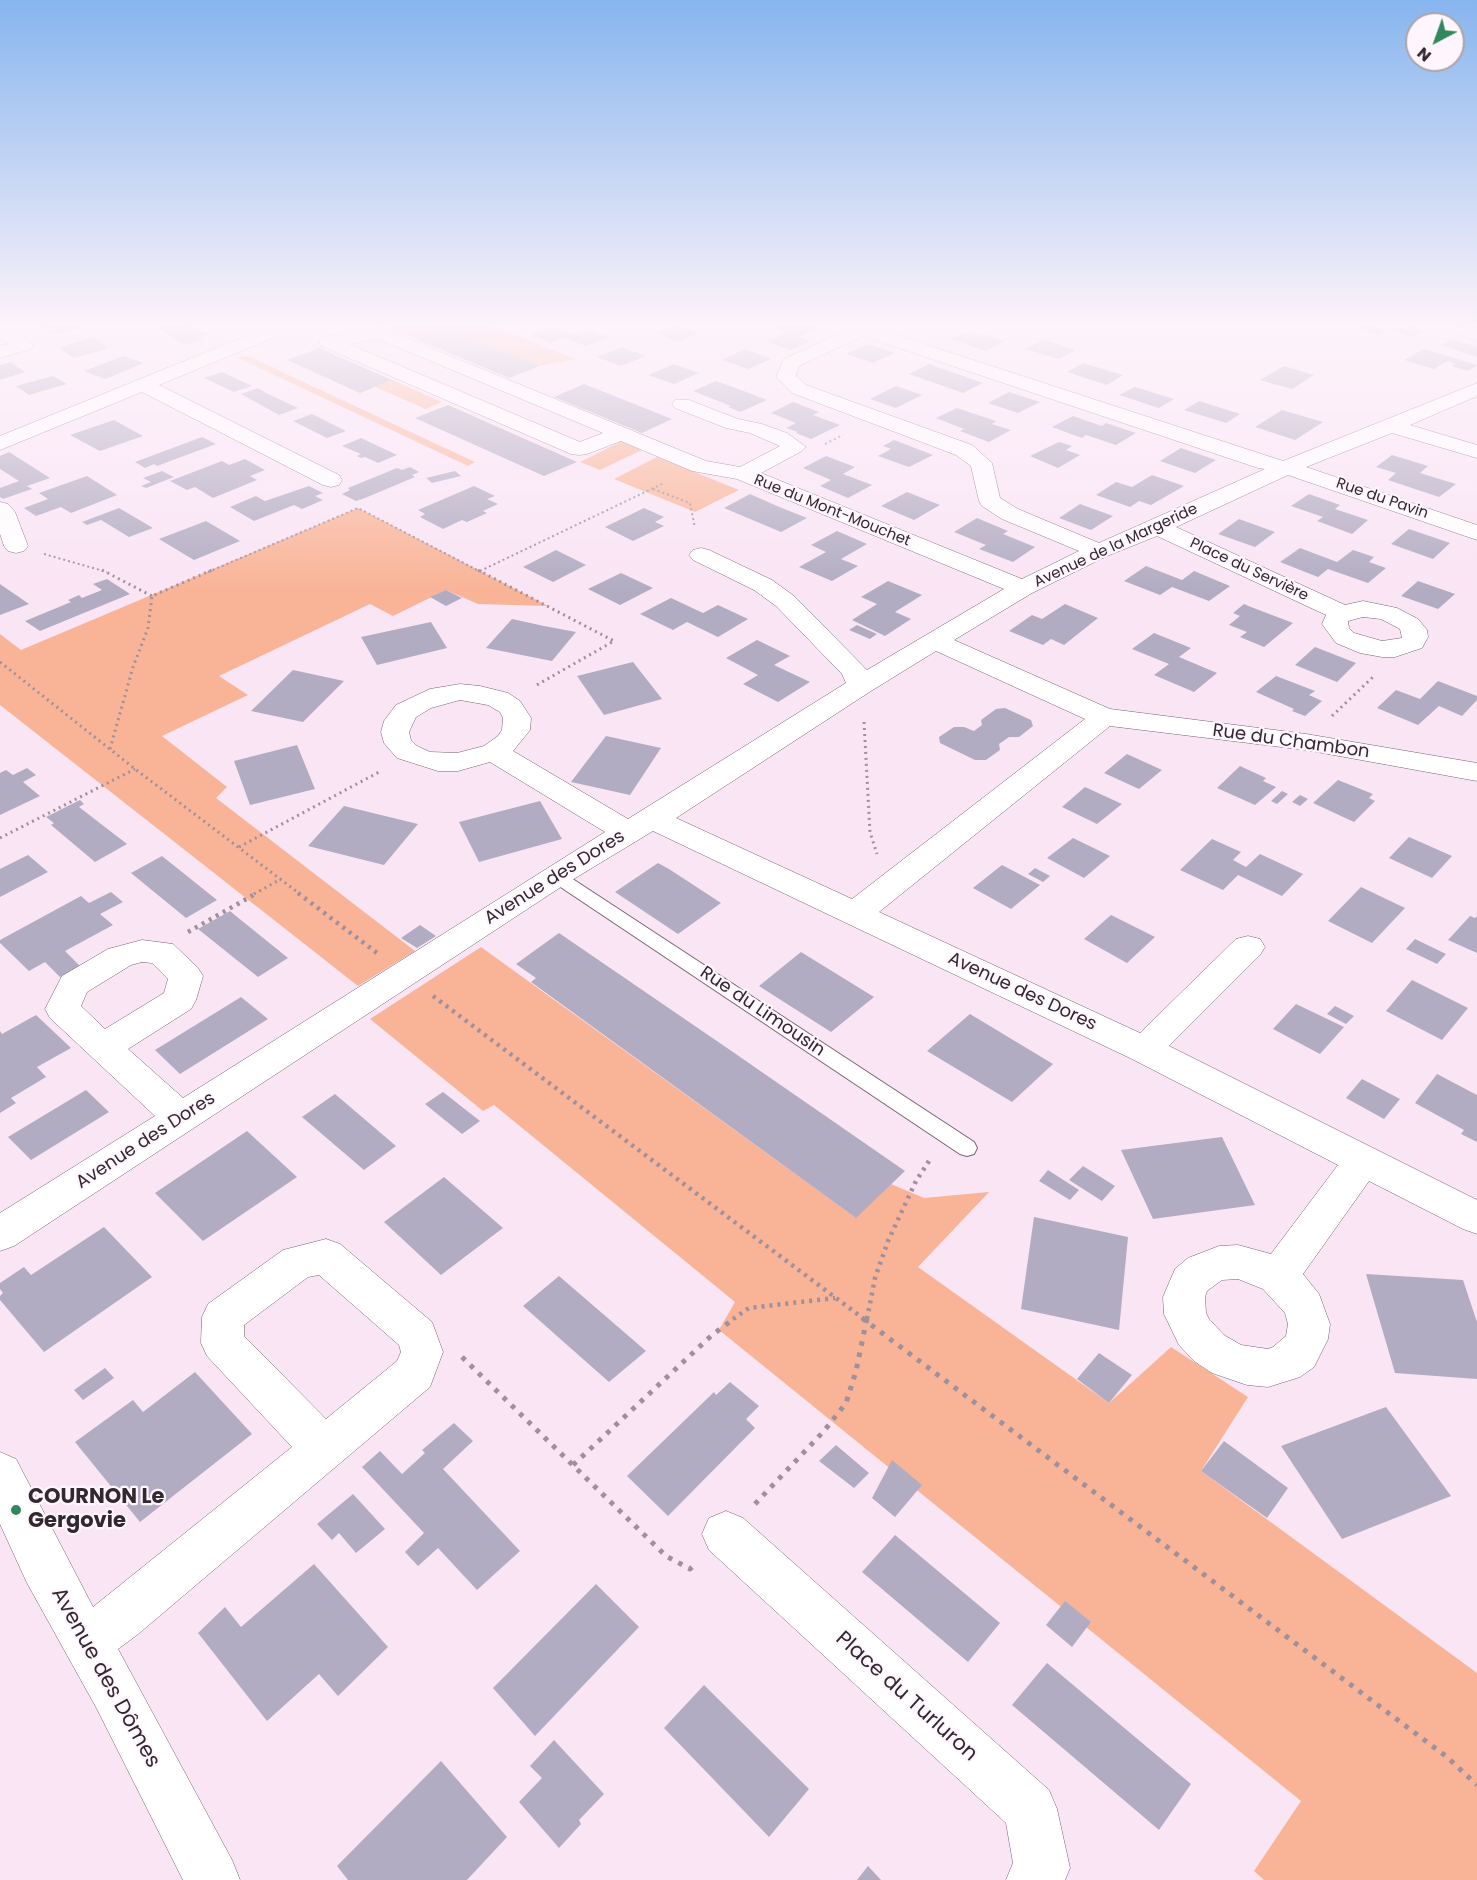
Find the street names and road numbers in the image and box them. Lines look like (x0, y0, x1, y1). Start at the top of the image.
street label: Rue du Mont-Mouchet (751, 471, 913, 551)
street label: Rue du Pavin (1334, 475, 1430, 523)
street label: Avenue de la Margeride (1031, 500, 1201, 592)
street label: Place du Servière (1187, 535, 1311, 605)
street label: Rue du Chambon (1211, 720, 1371, 764)
street label: Avenue des Dores (481, 826, 629, 930)
street label: Avenue des Dores (944, 948, 1100, 1036)
street label: Rue du Limousin (695, 962, 829, 1062)
street label: Avenue des Dores (72, 1088, 220, 1194)
street label: Avenue des Dômes (45, 1583, 165, 1773)
street label: Place du Turluron (830, 1627, 982, 1767)

